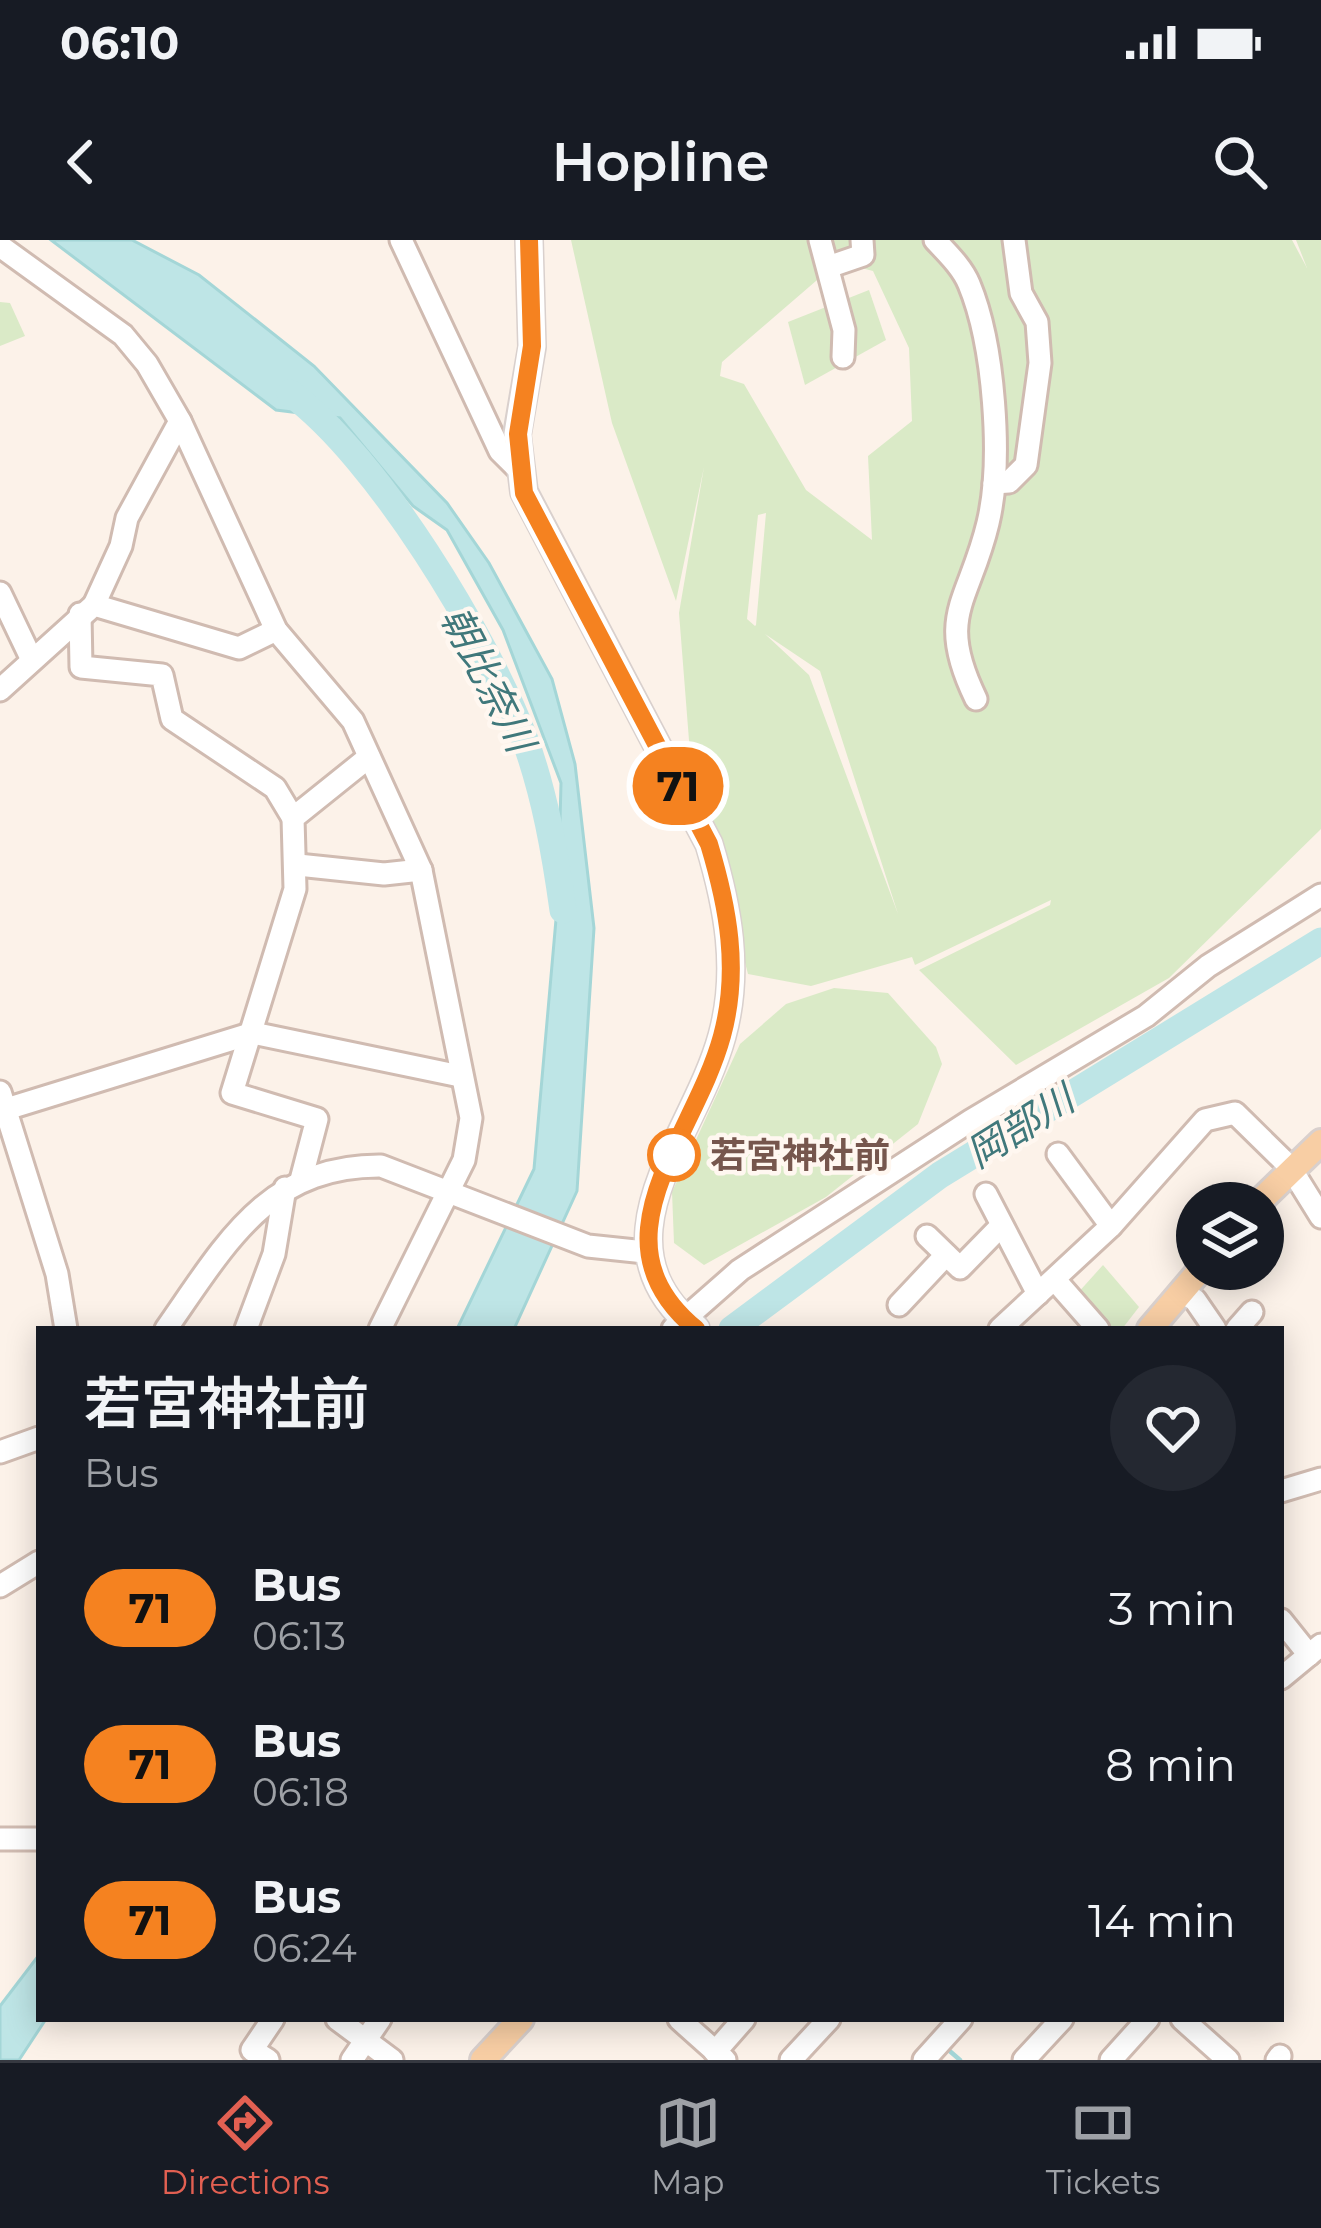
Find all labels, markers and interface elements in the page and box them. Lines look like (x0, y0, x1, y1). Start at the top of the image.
text: 06:10 (60, 15, 179, 70)
icon: back (48, 129, 114, 195)
text: Hopline (552, 129, 769, 195)
icon: search (1207, 129, 1273, 195)
water label: 朝比奈川 (431, 599, 547, 763)
line badge: 71 (624, 747, 732, 825)
text: 71 (657, 760, 699, 812)
water label: 岡部川 (958, 1073, 1086, 1177)
marker: 若宮神社前 (649, 1130, 699, 1180)
place label: 若宮神社前 (710, 1133, 890, 1177)
map controls (1176, 1182, 1284, 1290)
button: layers (1176, 1182, 1284, 1290)
button: heart (1110, 1365, 1236, 1491)
text: 若宮神社前 (84, 1369, 369, 1438)
text: Bus (84, 1449, 159, 1497)
text: Bus (252, 1557, 341, 1612)
text: 3 min (1109, 1581, 1236, 1636)
text: 71 (129, 1582, 171, 1634)
text: 06:13 (252, 1612, 346, 1660)
text: Bus (252, 1713, 341, 1768)
text: 8 min (1105, 1737, 1236, 1792)
text: 71 (129, 1738, 171, 1790)
text: 06:18 (252, 1768, 349, 1816)
text: Bus (252, 1869, 341, 1924)
text: 14 min (1088, 1893, 1236, 1948)
text: 71 (129, 1894, 171, 1946)
text: 06:24 (252, 1924, 357, 1972)
tab: Directions (161, 2090, 330, 2202)
tab: Map (651, 2090, 724, 2202)
tab: Tickets (1046, 2090, 1160, 2202)

